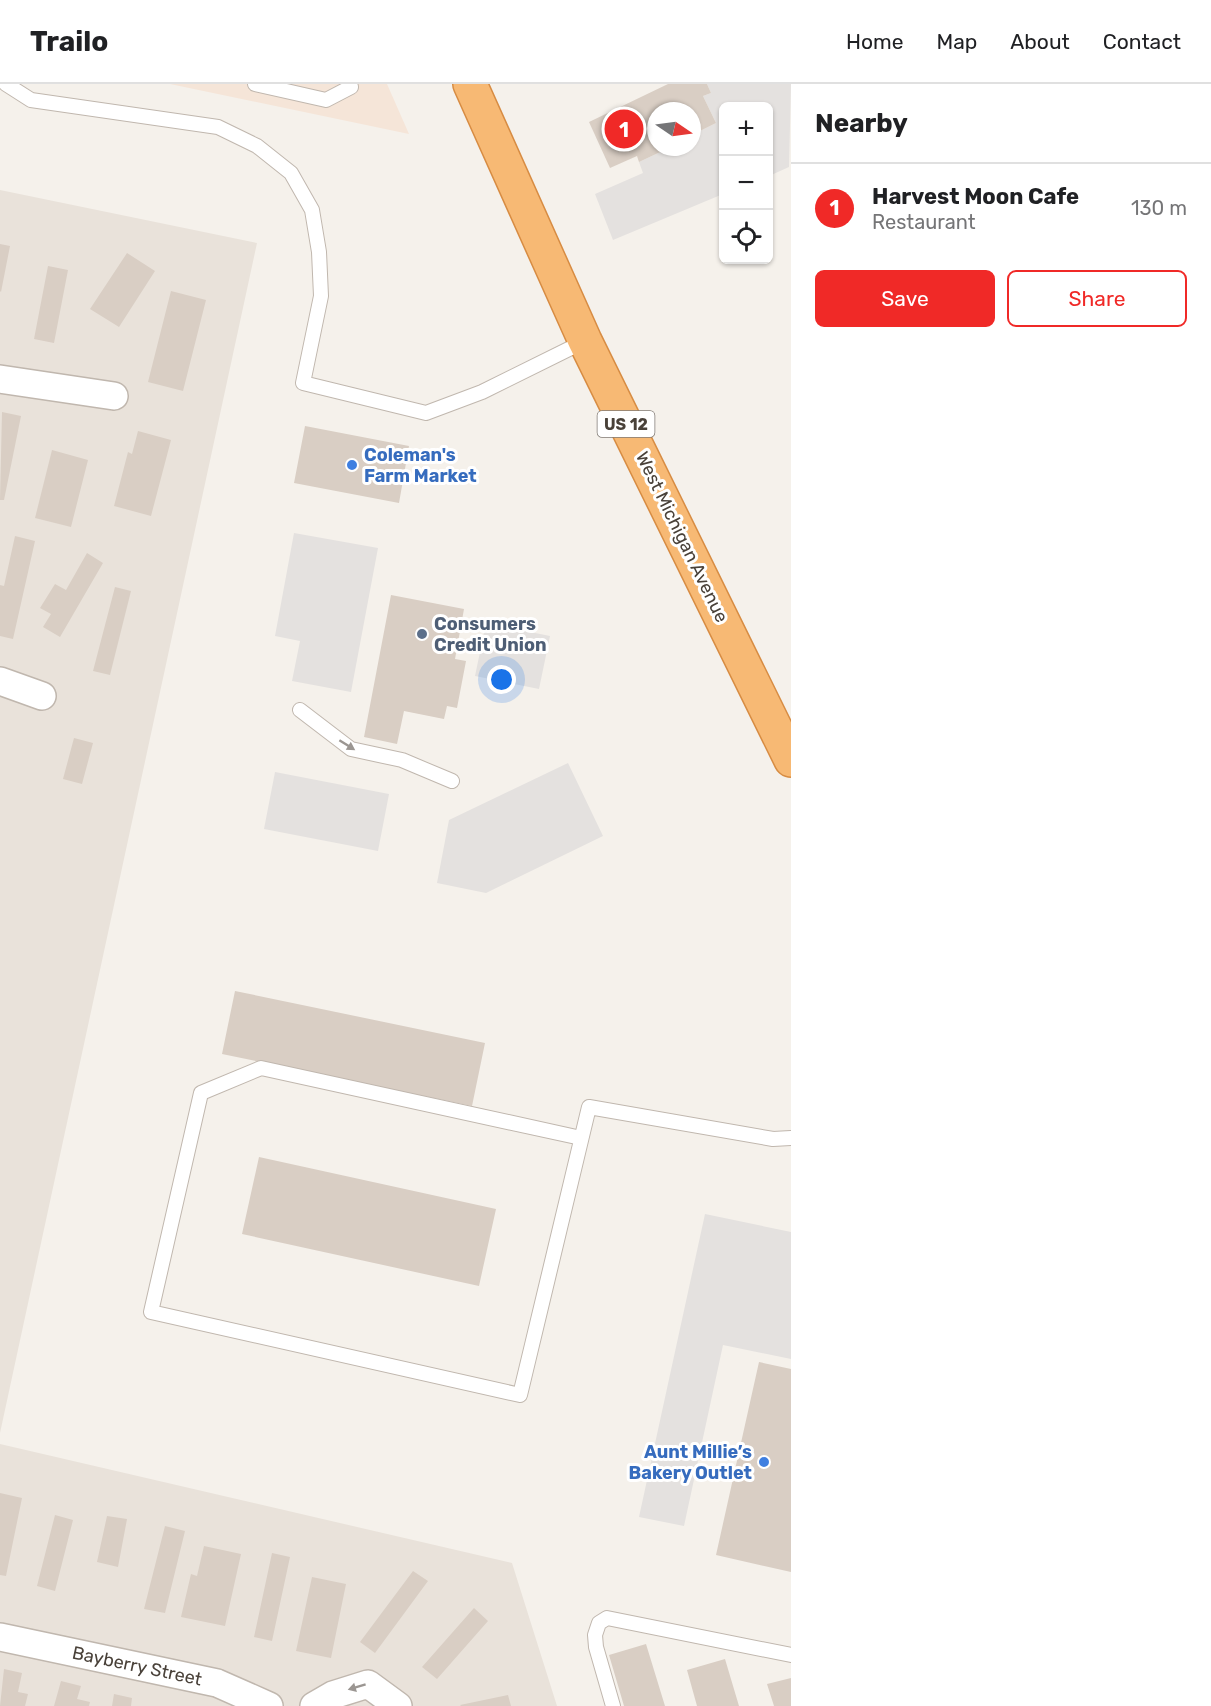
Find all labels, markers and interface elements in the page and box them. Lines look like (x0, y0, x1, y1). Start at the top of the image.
text: Trailo (30, 25, 108, 58)
text: Home (846, 29, 903, 54)
text: Map (936, 29, 977, 54)
text: About (1010, 29, 1070, 54)
text: Contact (1103, 29, 1181, 54)
north arrow (647, 102, 701, 156)
map controls (719, 102, 773, 264)
button: + (719, 102, 773, 156)
pin: 1 (604, 106, 644, 152)
text: Nearby (815, 108, 908, 139)
button: − (719, 156, 773, 210)
text: Harvest Moon Cafe (872, 183, 1079, 210)
text: 1 (830, 196, 839, 220)
text: 130 m (1131, 196, 1187, 220)
button: locate (719, 210, 773, 264)
text: Restaurant (872, 210, 976, 234)
button: Save (815, 270, 995, 327)
button: Share (1007, 270, 1187, 327)
road number: US 12 (598, 411, 654, 437)
place label: Coleman's Farm Market (364, 444, 477, 487)
street label: West Michigan Avenue (631, 448, 733, 626)
marker: Coleman's Farm Market (345, 458, 359, 472)
place label: Consumers Credit Union (434, 613, 547, 656)
marker: Consumers Credit Union (415, 627, 429, 641)
your location (487, 665, 516, 694)
one-way arrow (339, 739, 355, 750)
place label: Aunt Millie’s Bakery Outlet (629, 1441, 752, 1484)
marker: Aunt Millie’s Bakery Outlet (757, 1455, 771, 1469)
street label: Bayberry Street (70, 1642, 204, 1690)
one-way arrow (348, 1683, 366, 1692)

